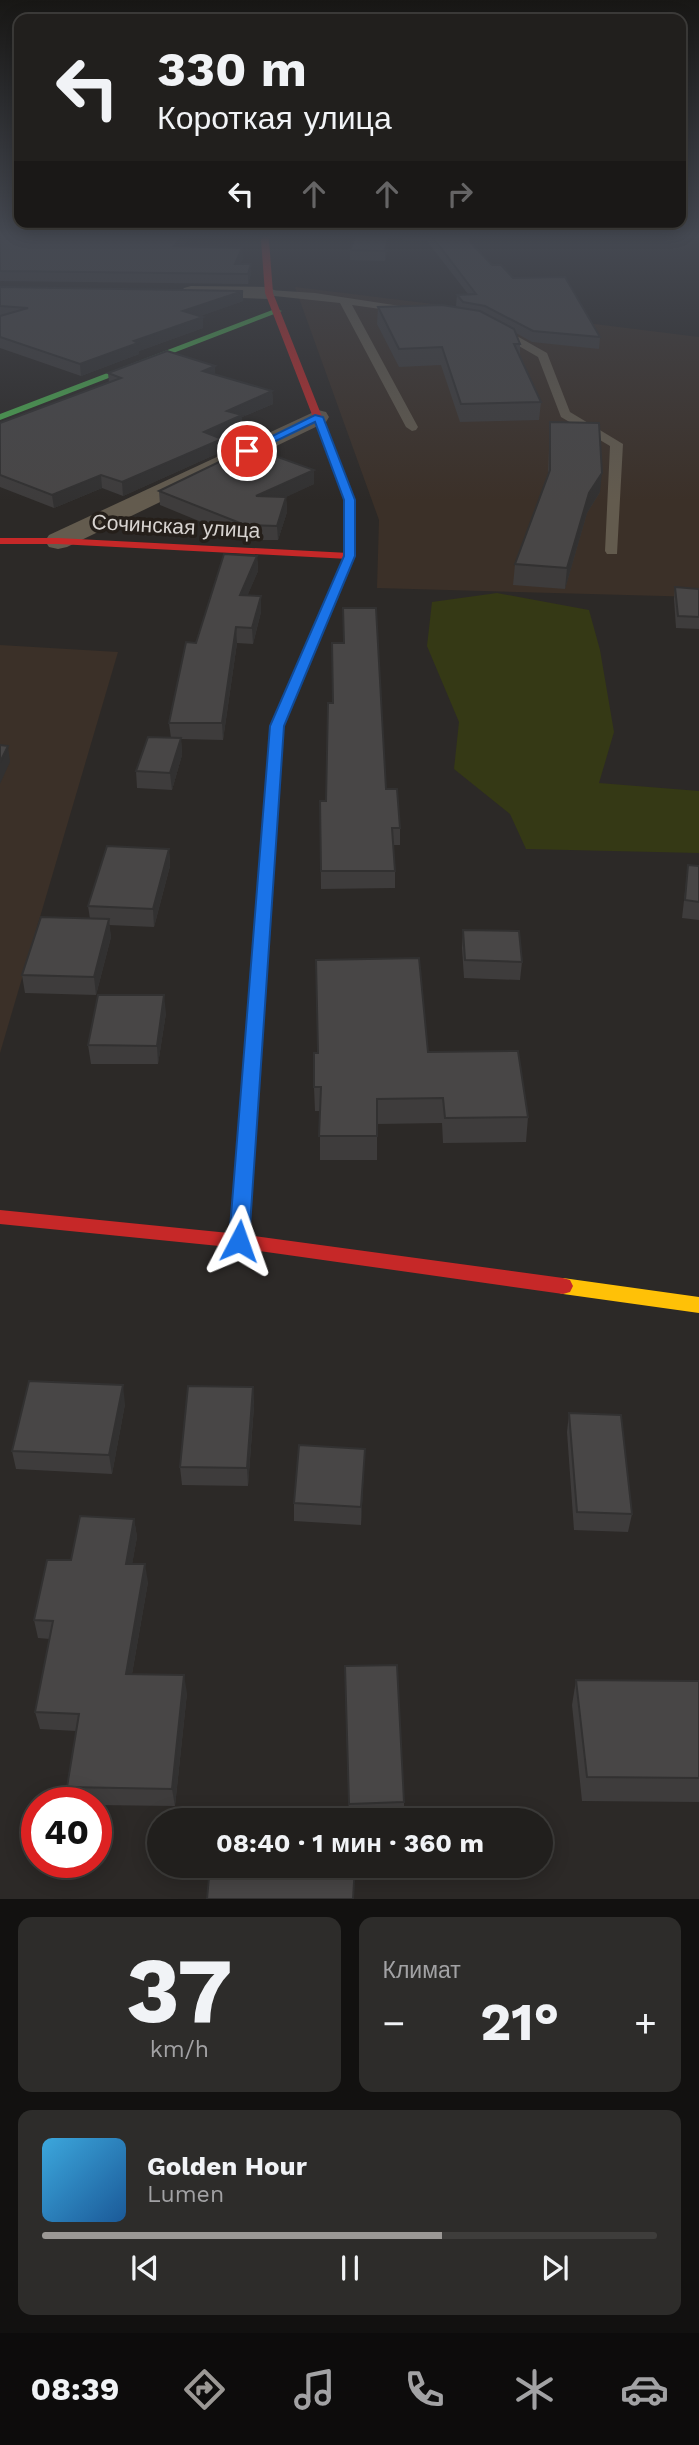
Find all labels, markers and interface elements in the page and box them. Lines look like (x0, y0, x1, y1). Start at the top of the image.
text: 330 m (157, 40, 307, 98)
icon: left (42, 42, 133, 133)
text: Короткая улица (157, 99, 392, 137)
icon: left (222, 175, 260, 213)
icon: ahead (295, 175, 333, 213)
icon: ahead (368, 175, 406, 213)
icon: right (441, 175, 479, 213)
pin (217, 421, 277, 481)
icon: arrive (228, 432, 266, 470)
street label: Сочинская улица (91, 509, 261, 543)
position arrow (202, 1204, 276, 1278)
speed limit sign: 40 (21, 1787, 112, 1878)
text: 08:40 · 1 мин · 360 m (216, 1828, 484, 1858)
text: 37 (126, 1937, 233, 2044)
text: Климат (383, 1957, 461, 1984)
text: 21° (480, 1992, 559, 2053)
text: − (383, 2001, 405, 2045)
text: + (634, 2001, 657, 2045)
text: km/h (150, 2036, 209, 2063)
text: Golden Hour (147, 2151, 307, 2181)
text: Lumen (147, 2181, 224, 2208)
icon: previous (126, 2249, 164, 2287)
icon: pause (331, 2249, 369, 2287)
icon: next (536, 2249, 574, 2287)
icon: directions (180, 2365, 229, 2414)
icon: music (290, 2365, 339, 2414)
icon: phone (400, 2365, 449, 2414)
icon: climate (510, 2365, 559, 2414)
icon: car (620, 2365, 669, 2414)
text: 08:39 (30, 2370, 119, 2408)

